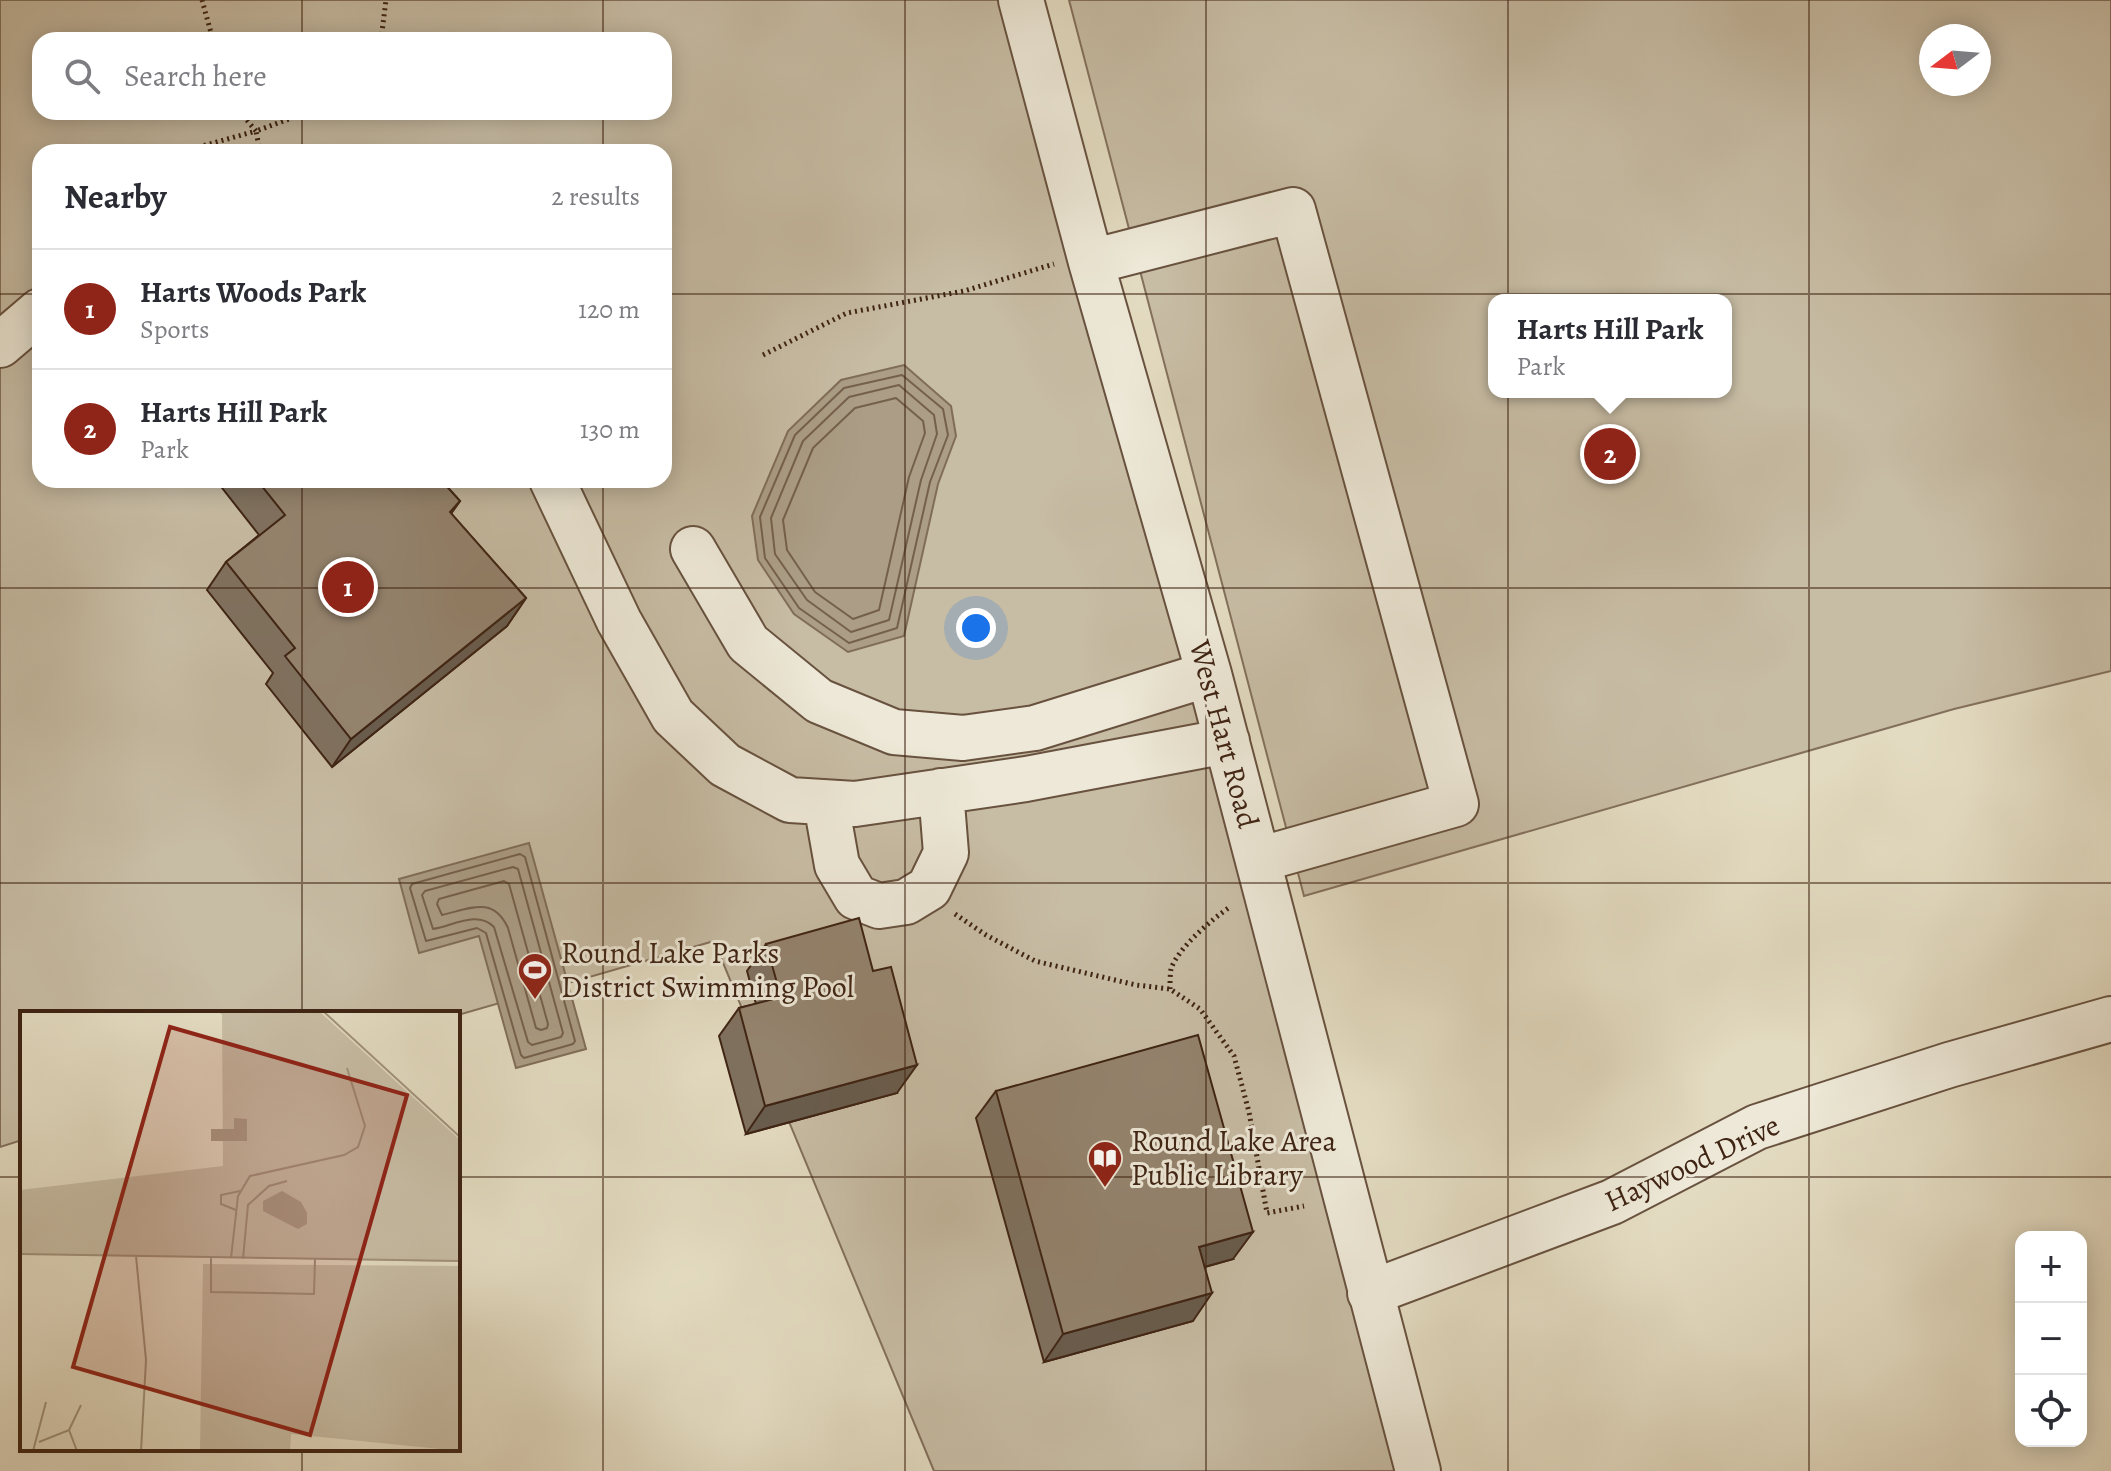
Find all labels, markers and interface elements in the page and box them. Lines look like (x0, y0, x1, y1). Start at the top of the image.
north arrow (1919, 24, 1991, 96)
search box (32, 32, 672, 120)
icon: search (60, 54, 104, 98)
text: Search here (124, 56, 267, 96)
text: Nearby (64, 173, 167, 220)
text: 2 results (551, 179, 640, 214)
text: Harts Woods Park (140, 272, 366, 312)
text: 1 (85, 292, 95, 327)
text: 120 m (578, 292, 640, 327)
popup (1488, 294, 1732, 398)
text: Harts Hill Park (1517, 309, 1703, 349)
text: Sports (140, 312, 209, 347)
text: Park (1517, 349, 1565, 384)
text: Harts Hill Park (140, 392, 327, 432)
text: 2 (84, 412, 96, 447)
text: 130 m (580, 412, 640, 447)
pin: 2 (1584, 424, 1636, 484)
text: Park (140, 432, 189, 467)
pin: 1 (322, 557, 374, 617)
your location (956, 608, 996, 648)
street label: West Hart Road (1179, 635, 1269, 833)
place label: Round Lake Parks District Swimming Pool (561, 933, 854, 1007)
sports icon: Round Lake Parks District Swimming Pool (516, 951, 554, 1001)
inset map (20, 1011, 460, 1451)
street label: Haywood Drive (1598, 1105, 1786, 1221)
place label: Round Lake Area Public Library (1131, 1121, 1337, 1195)
library icon: Round Lake Area Public Library (1086, 1139, 1124, 1189)
map controls (2015, 1231, 2087, 1447)
button: + (2015, 1231, 2087, 1303)
button: − (2015, 1303, 2087, 1375)
button: locate (2015, 1375, 2087, 1447)

